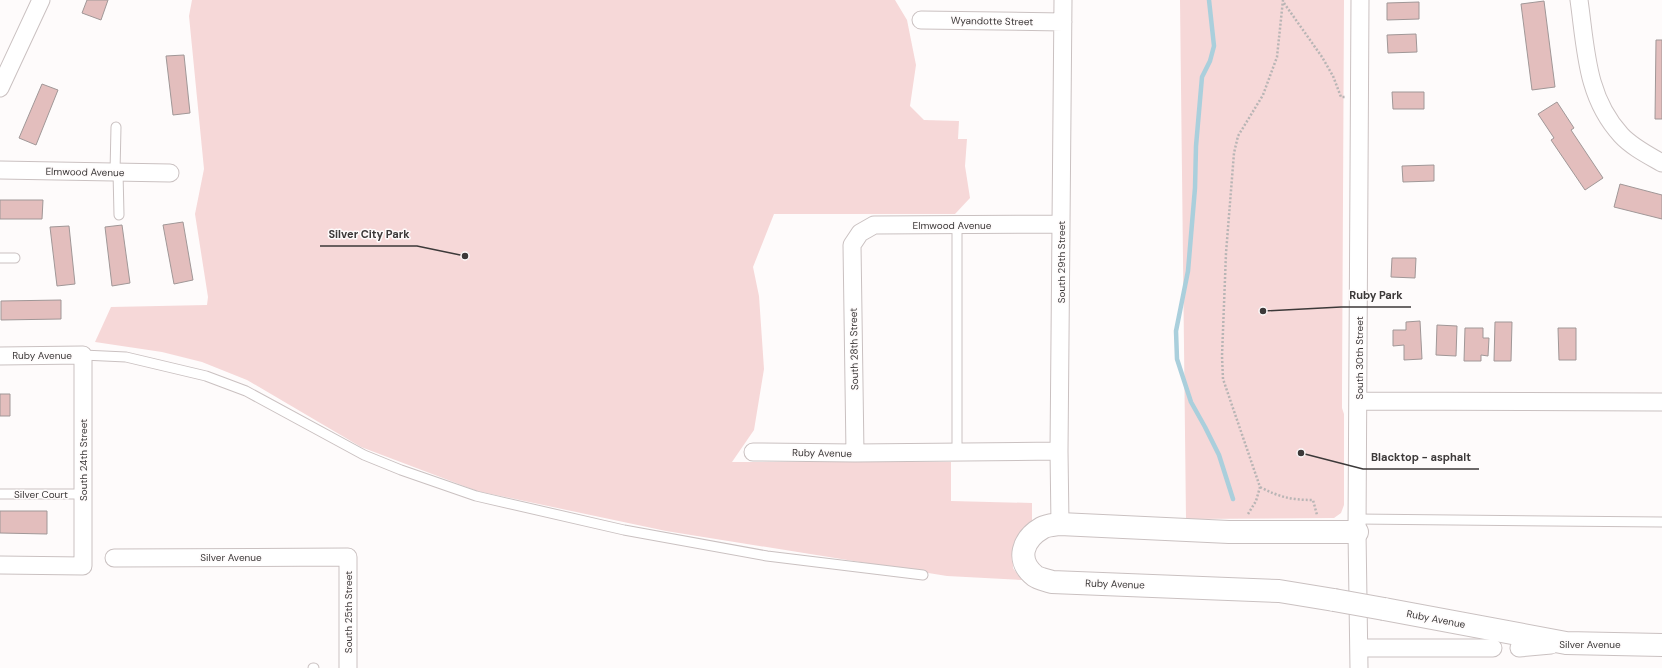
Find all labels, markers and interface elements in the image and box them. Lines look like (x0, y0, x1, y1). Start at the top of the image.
street label: Wyandotte Street (951, 14, 1033, 28)
street label: Elmwood Avenue (45, 165, 125, 179)
street label: Elmwood Avenue (913, 219, 992, 232)
street label: South 29th Street (1055, 221, 1068, 303)
callout: Silver City Park (320, 223, 417, 246)
text: Silver City Park (328, 227, 410, 241)
callout: Ruby Park (1341, 284, 1411, 307)
text: Ruby Park (1349, 288, 1403, 302)
street label: South 28th Street (847, 308, 861, 390)
street label: South 30th Street (1353, 316, 1366, 400)
street label: Ruby Avenue (12, 349, 72, 362)
street label: South 24th Street (77, 419, 90, 501)
street label: Ruby Avenue (792, 446, 852, 460)
callout: Blacktop - asphalt (1363, 446, 1479, 469)
text: Blacktop - asphalt (1371, 450, 1471, 464)
street label: Silver Court (14, 488, 68, 501)
street label: Silver Avenue (200, 551, 262, 564)
street label: South 25th Street (342, 571, 355, 653)
street label: Ruby Avenue (1085, 576, 1145, 592)
street label: Ruby Avenue (1405, 607, 1467, 631)
street label: Silver Avenue (1559, 638, 1621, 651)

